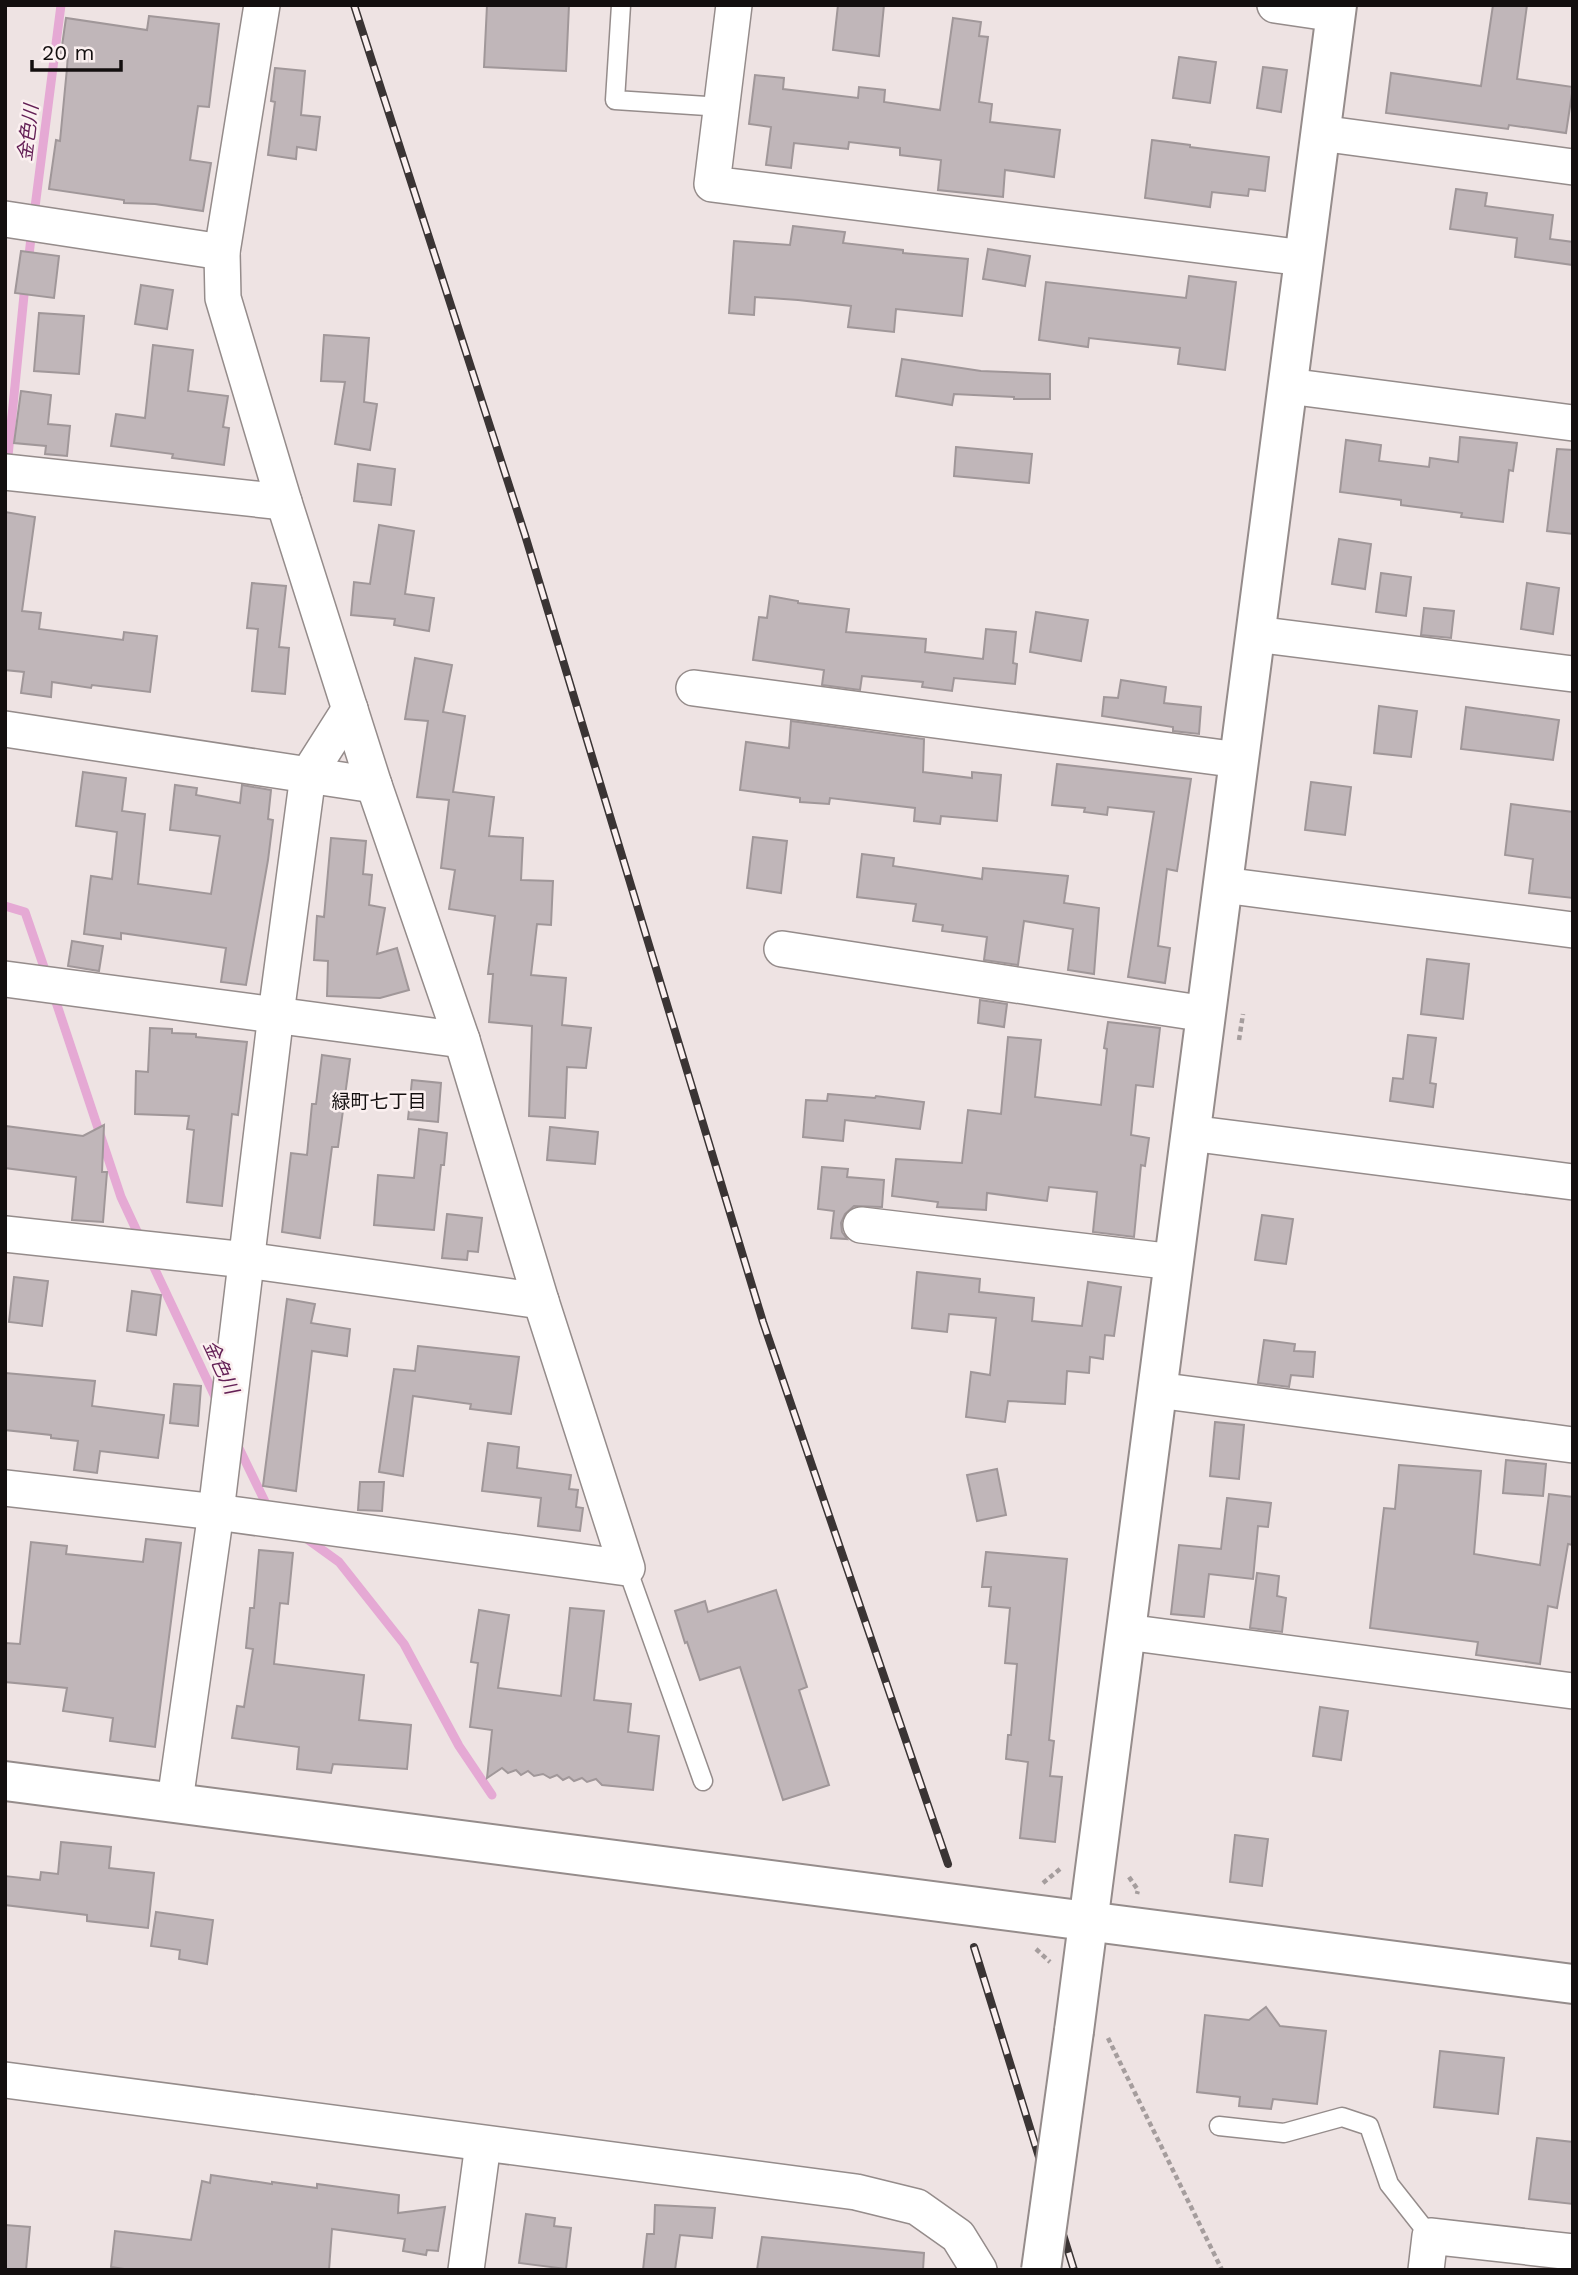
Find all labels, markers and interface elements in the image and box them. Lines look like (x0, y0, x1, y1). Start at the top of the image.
scale bar (32, 28, 121, 72)
text: 20 m (42, 40, 94, 65)
water label: 金色川 (13, 101, 43, 163)
district label: 緑町七丁目 (331, 1090, 427, 1113)
water label: 金色川 (199, 1336, 244, 1399)

